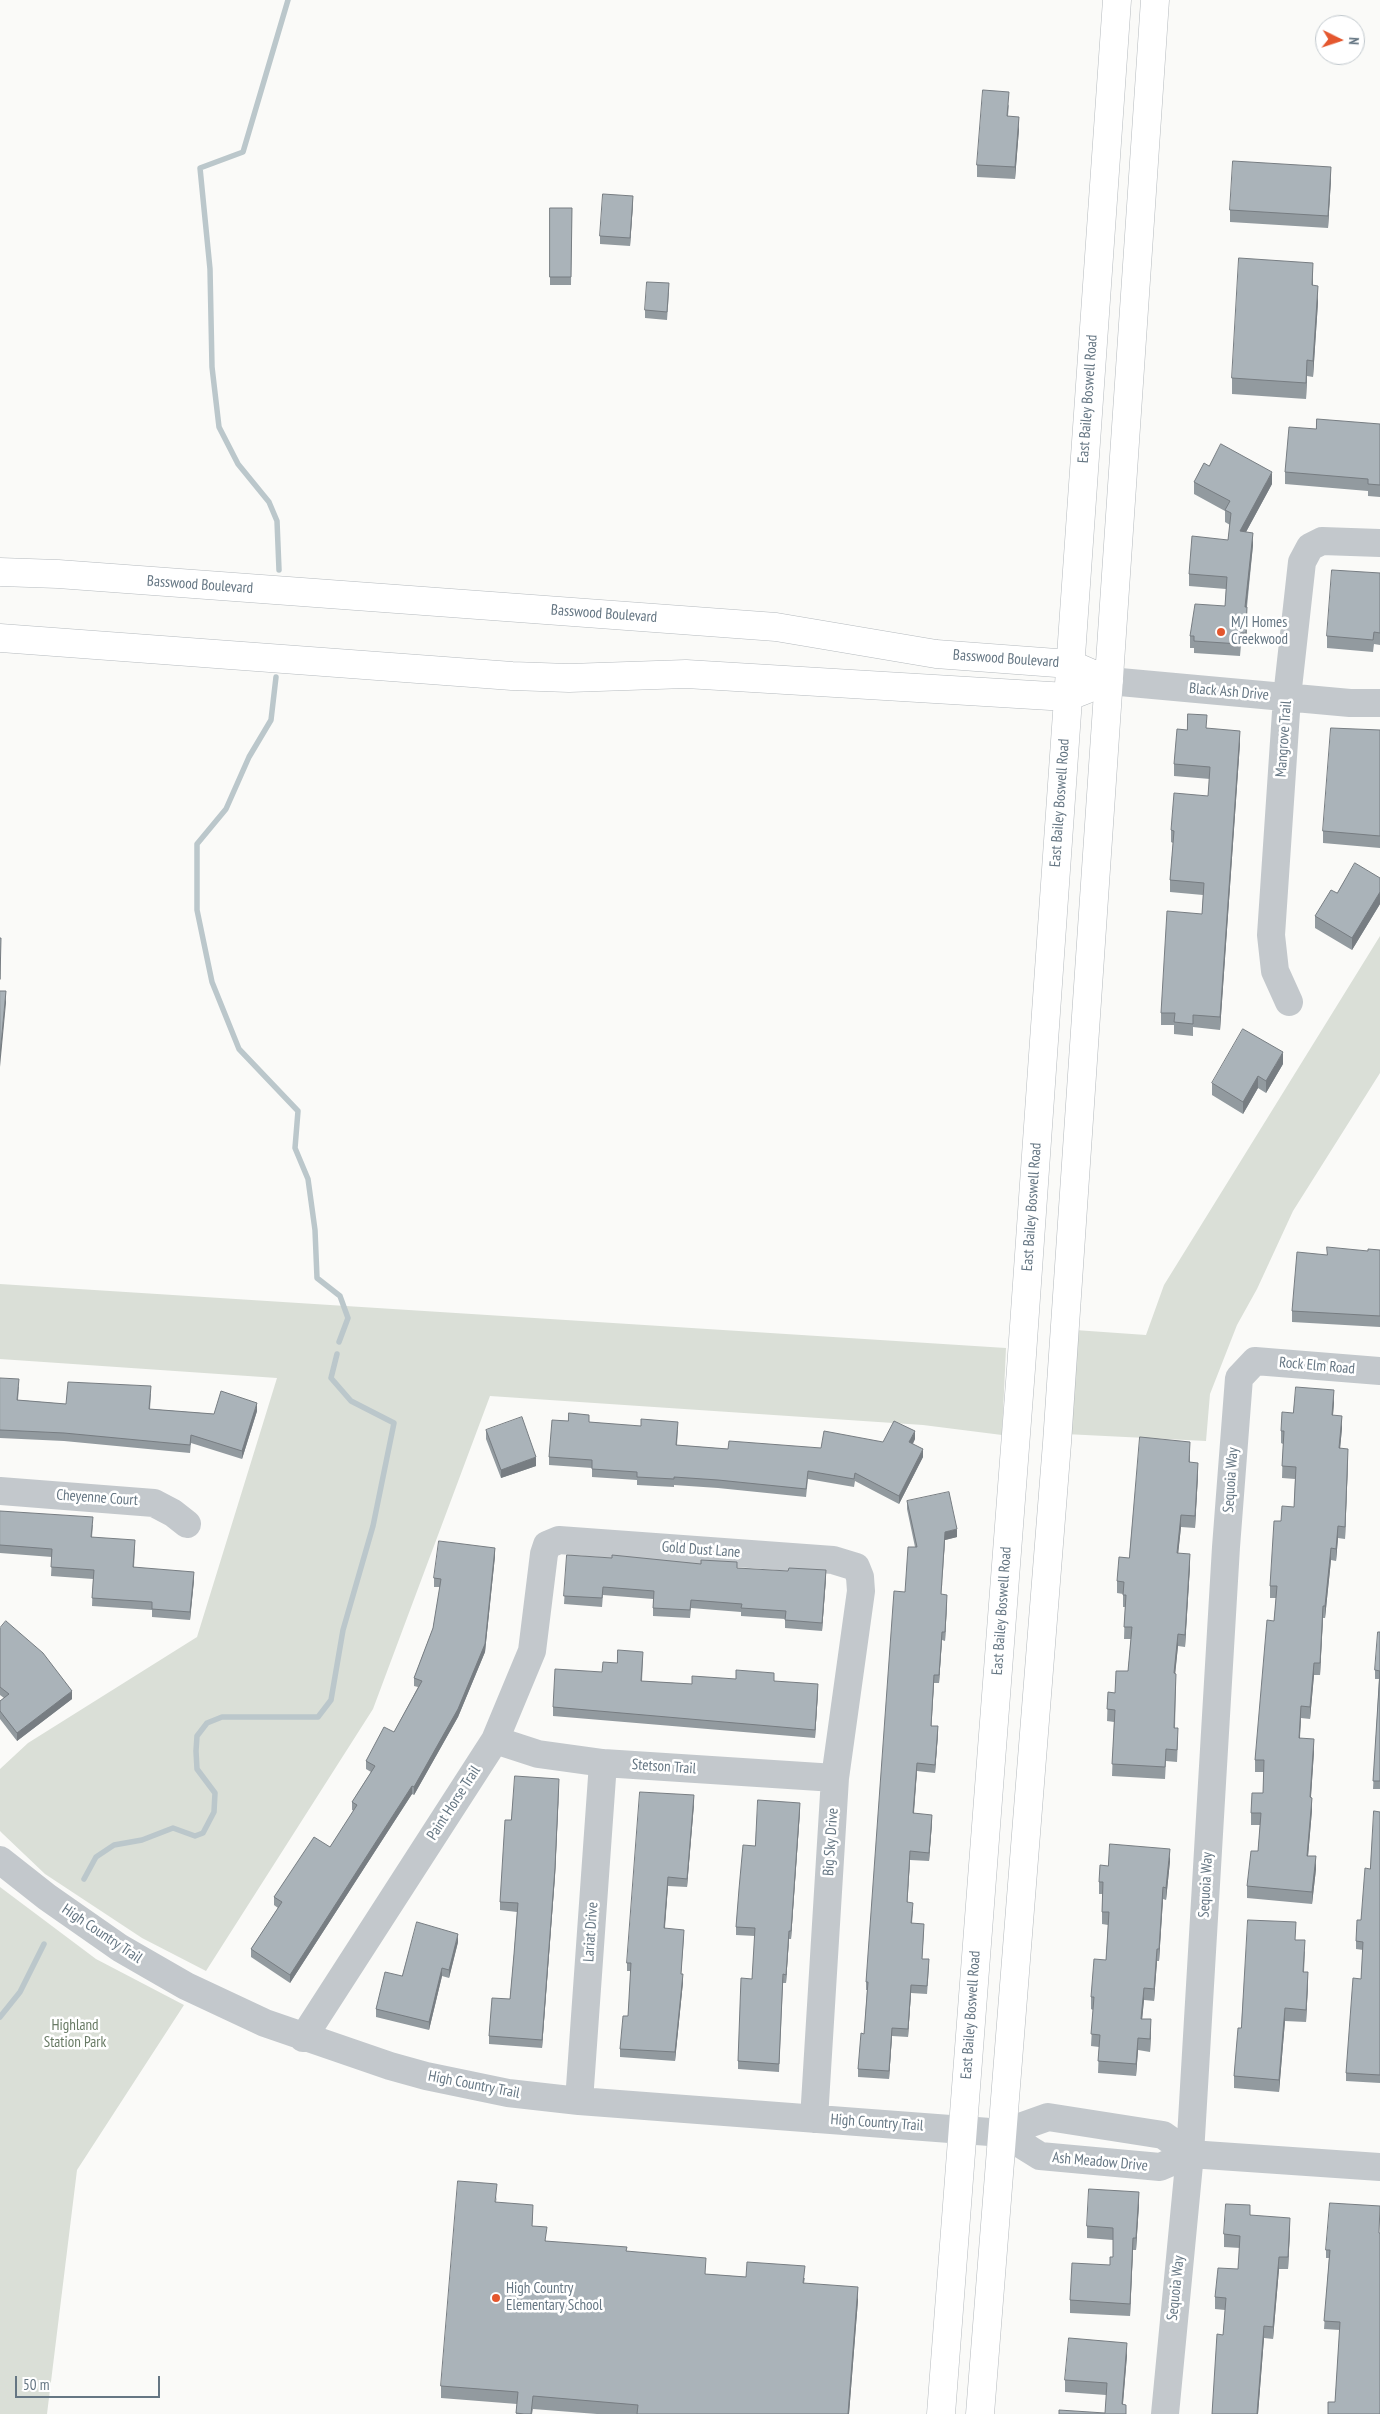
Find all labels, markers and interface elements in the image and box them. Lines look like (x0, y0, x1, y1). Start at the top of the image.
north arrow (1315, 15, 1365, 65)
text: N (1345, 37, 1363, 45)
street label: East Bailey Boswell Road (1075, 334, 1101, 464)
street label: Basswood Boulevard (146, 572, 254, 598)
street label: Basswood Boulevard (550, 601, 658, 627)
place label: M/I Homes Creekwood (1231, 614, 1288, 649)
marker: M/I Homes Creekwood (1215, 626, 1227, 638)
street label: Basswood Boulevard (952, 646, 1060, 672)
street label: Black Ash Drive (1188, 680, 1270, 704)
street label: Mangrove Trail (1272, 700, 1296, 778)
street label: East Bailey Boswell Road (1047, 738, 1073, 868)
street label: East Bailey Boswell Road (1019, 1142, 1045, 1272)
street label: Rock Elm Road (1278, 1354, 1356, 1378)
street label: Sequoia Way (1220, 1447, 1242, 1513)
street label: Cheyenne Court (56, 1486, 138, 1510)
street label: Gold Dust Lane (661, 1538, 741, 1562)
street label: East Bailey Boswell Road (989, 1546, 1015, 1676)
street label: Stetson Trail (631, 1756, 697, 1778)
street label: Paint Horse Trail (423, 1763, 485, 1843)
street label: Big Sky Drive (820, 1807, 842, 1877)
street label: Sequoia Way (1195, 1852, 1217, 1918)
street label: High Country Trail (58, 1901, 146, 1967)
street label: Lariat Drive (580, 1901, 602, 1963)
street label: East Bailey Boswell Road (958, 1950, 984, 2080)
park label: Highland Station Park (44, 2017, 106, 2052)
street label: High Country Trail (427, 2067, 521, 2103)
street label: High Country Trail (830, 2111, 924, 2135)
street label: Ash Meadow Drive (1051, 2149, 1149, 2175)
street label: Sequoia Way (1164, 2254, 1188, 2322)
place label: High Country Elementary School (506, 2280, 603, 2315)
marker: High Country Elementary School (490, 2292, 502, 2304)
scale bar (18, 2366, 162, 2398)
text: 50 m (23, 2375, 49, 2394)

